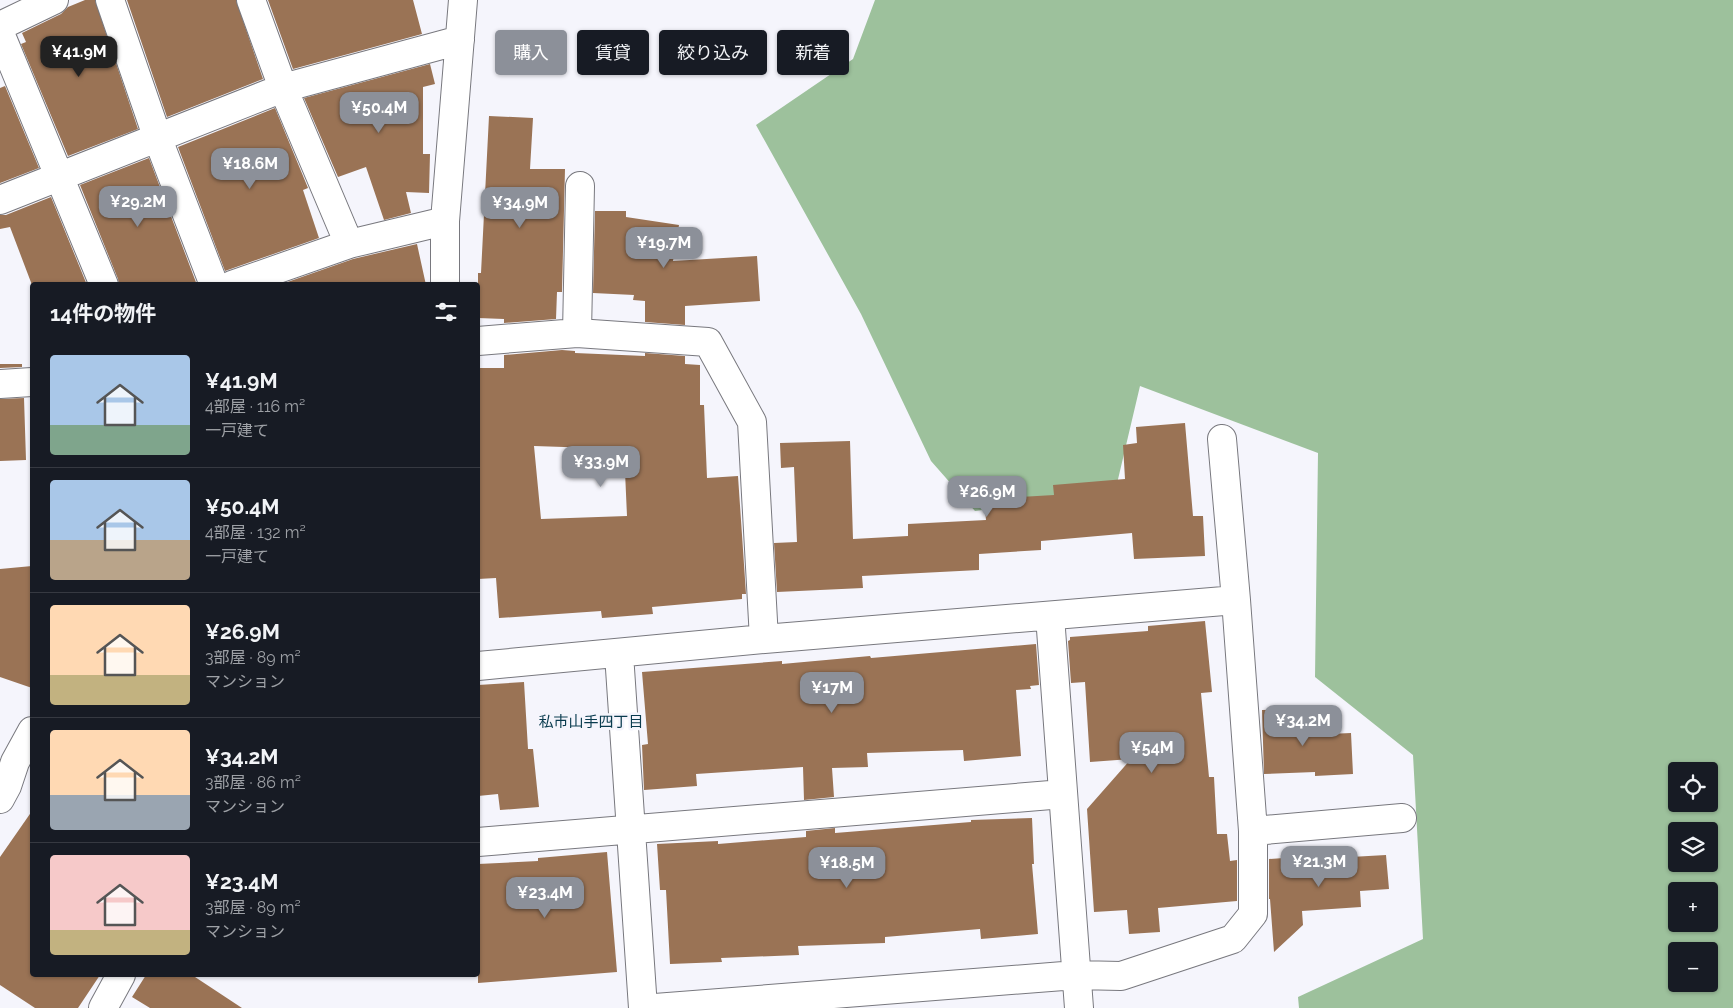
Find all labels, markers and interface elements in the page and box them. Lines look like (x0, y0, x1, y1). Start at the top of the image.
chip: 購入 (495, 30, 567, 75)
chip: 賃貸 (577, 30, 649, 75)
chip: 絞り込み (659, 30, 767, 75)
chip: 新着 (777, 30, 849, 75)
pin: ¥41.9M (38, 36, 120, 78)
text: ¥41.9M (51, 42, 107, 61)
pin: ¥50.4M (338, 92, 420, 134)
text: ¥50.4M (351, 98, 407, 117)
pin: ¥18.6M (209, 148, 291, 190)
text: ¥18.6M (222, 154, 278, 173)
pin: ¥29.2M (97, 186, 179, 228)
pin: ¥34.9M (479, 186, 561, 229)
text: ¥29.2M (110, 192, 166, 211)
text: ¥34.9M (492, 193, 548, 212)
pin: ¥19.7M (623, 226, 705, 269)
text: ¥19.7M (637, 233, 691, 252)
icon: filters (432, 298, 460, 326)
text: 14件の物件 (50, 301, 156, 326)
text: ¥41.9M (205, 368, 278, 393)
icon: home (90, 375, 150, 435)
text: 4部屋 · 116 m² (205, 397, 305, 416)
text: 一戸建て (205, 421, 269, 440)
pin: ¥33.9M (560, 446, 642, 488)
text: ¥33.9M (573, 452, 629, 471)
pin: ¥26.9M (946, 476, 1028, 518)
text: ¥26.9M (959, 482, 1016, 501)
text: ¥50.4M (205, 494, 279, 519)
icon: home (90, 500, 150, 560)
text: 4部屋 · 132 m² (205, 523, 306, 542)
text: 一戸建て (205, 547, 269, 566)
text: ¥26.9M (205, 619, 280, 644)
icon: home (90, 625, 150, 685)
text: 3部屋 · 89 m² (205, 648, 301, 667)
text: マンション (205, 672, 285, 691)
pin: ¥17M (802, 672, 862, 714)
text: ¥17M (811, 678, 853, 697)
pin: ¥34.2M (1262, 704, 1344, 747)
text: ¥34.2M (1275, 711, 1331, 730)
district label: 私市山手四丁目 (538, 713, 644, 731)
pin: ¥54M (1122, 732, 1182, 774)
text: ¥54M (1130, 738, 1174, 757)
text: ¥34.2M (205, 744, 278, 769)
icon: home (90, 750, 150, 810)
map controls (1668, 762, 1718, 992)
button: locate (1668, 762, 1718, 812)
text: 3部屋 · 86 m² (205, 773, 301, 792)
text: マンション (205, 797, 285, 816)
button: layers (1668, 822, 1718, 872)
pin: ¥18.5M (806, 846, 888, 889)
pin: ¥21.3M (1278, 846, 1360, 888)
text: ¥21.3M (1292, 852, 1346, 871)
text: ¥18.5M (819, 853, 875, 872)
text: ¥23.4M (205, 869, 278, 894)
icon: home (90, 875, 150, 935)
pin: ¥23.4M (504, 876, 586, 919)
button: + (1668, 882, 1718, 932)
text: ¥23.4M (517, 883, 573, 902)
text: 3部屋 · 89 m² (205, 898, 301, 917)
text: マンション (205, 922, 285, 941)
button: − (1668, 942, 1718, 992)

